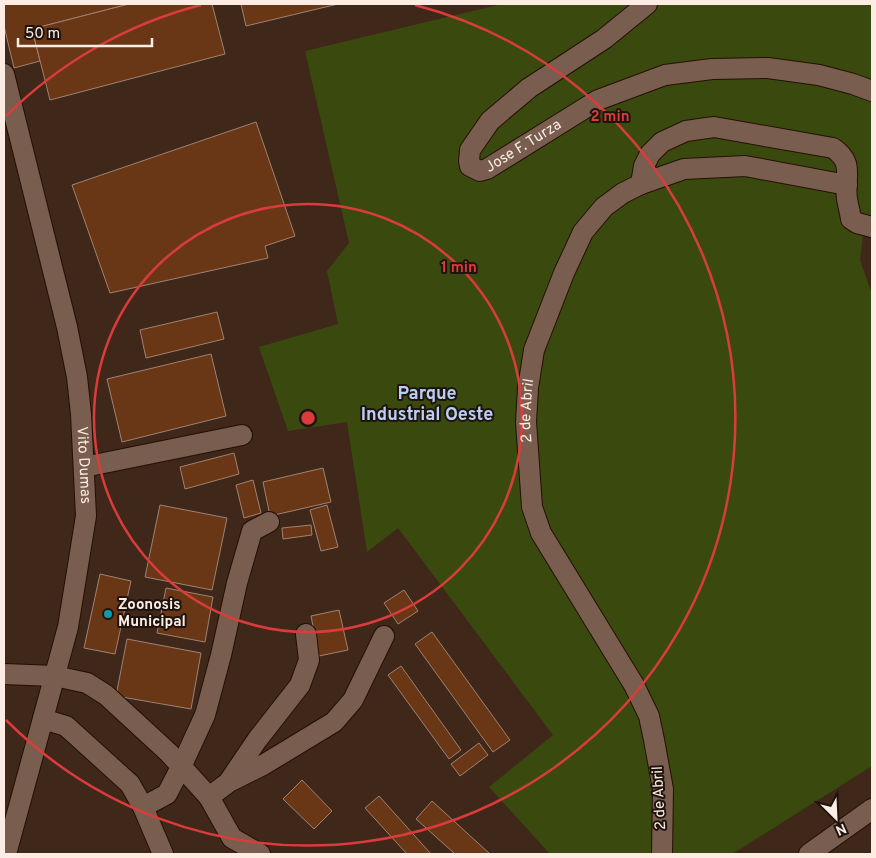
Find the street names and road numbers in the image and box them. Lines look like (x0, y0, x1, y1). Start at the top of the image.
street label: Jose F. Turza (482, 115, 565, 177)
street label: 2 de Abril (516, 377, 539, 443)
street label: Vito Dumas (72, 426, 95, 504)
street label: 2 de Abril (649, 765, 671, 831)

